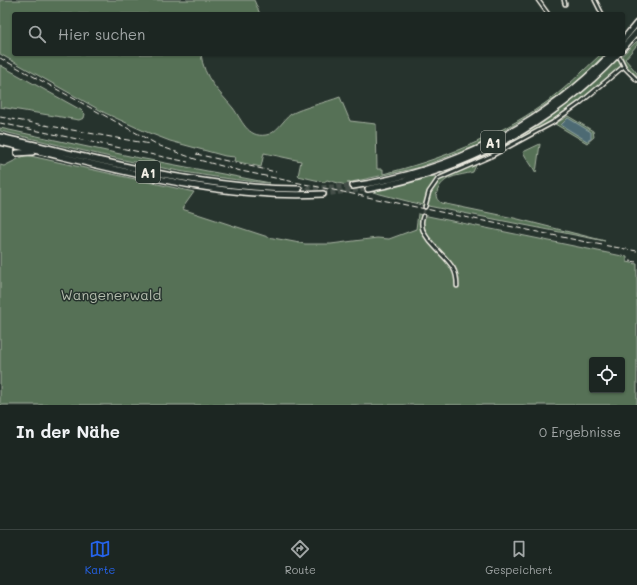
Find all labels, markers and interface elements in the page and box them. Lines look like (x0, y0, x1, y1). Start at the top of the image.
search box (12, 12, 625, 56)
icon: search (26, 23, 48, 45)
text: Hier suchen (58, 24, 145, 44)
road number: A1 (481, 131, 505, 153)
road number: A1 (136, 161, 160, 183)
park label: Wangenerwald (61, 285, 162, 304)
map controls (589, 357, 625, 393)
button: locate (589, 357, 625, 393)
text: In der Nähe (16, 420, 120, 442)
text: 0 Ergebnisse (539, 423, 621, 440)
tab: Karte (85, 538, 115, 577)
tab: Route (285, 538, 316, 577)
tab: Gespeichert (485, 538, 552, 577)

